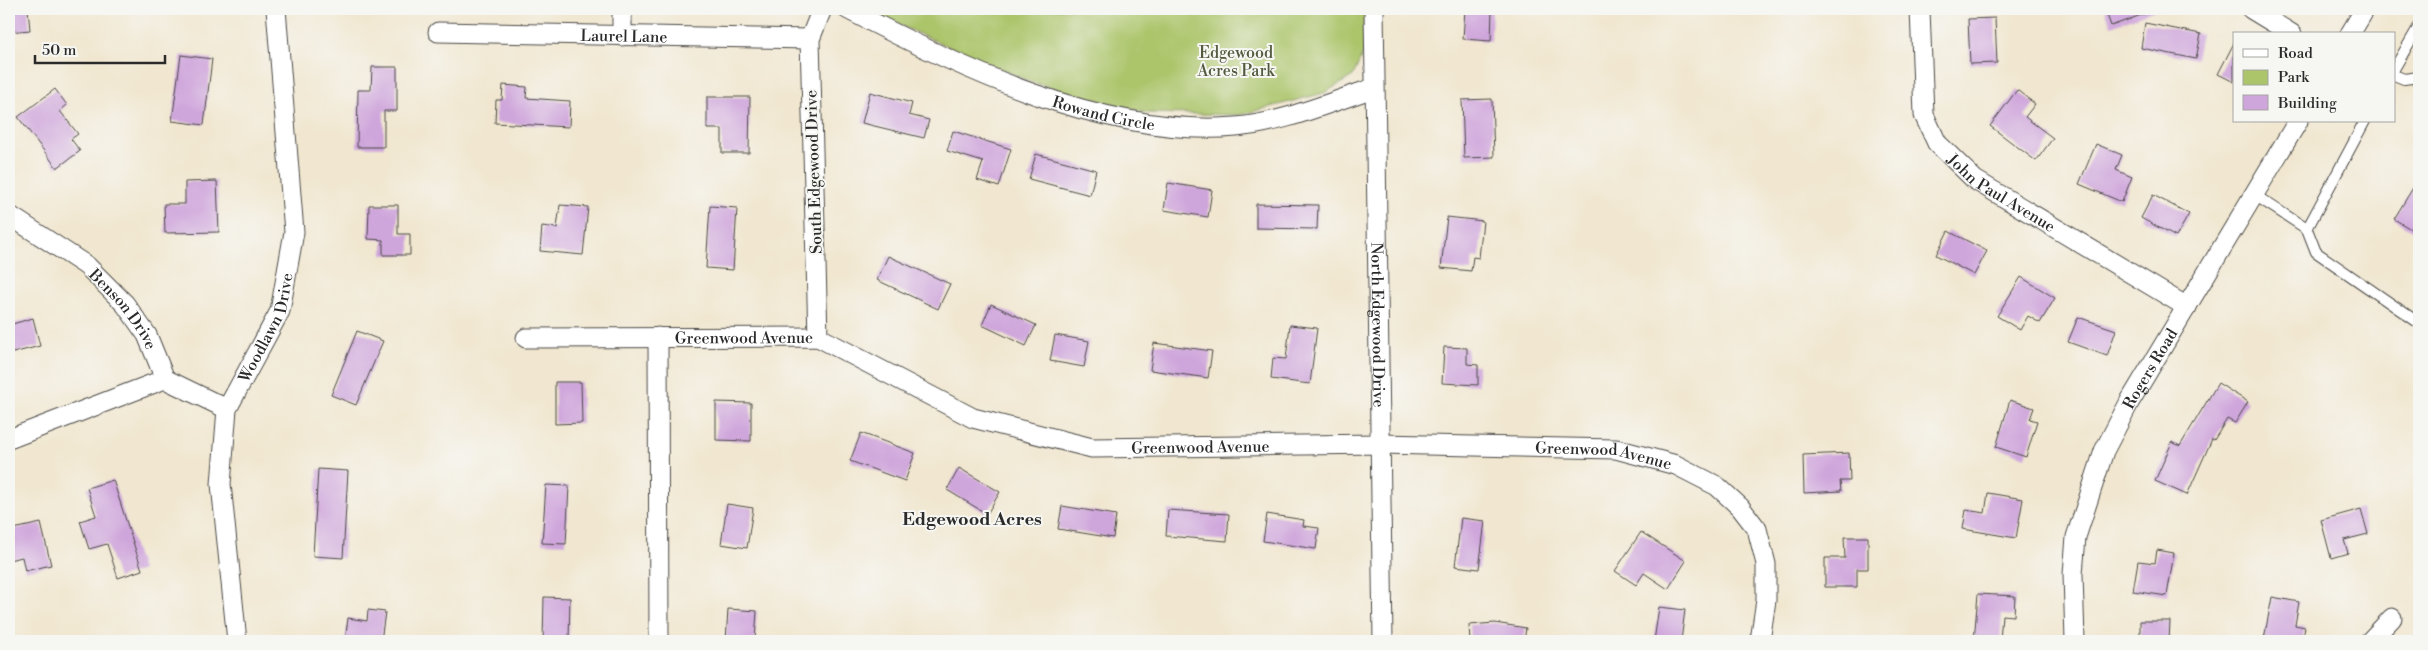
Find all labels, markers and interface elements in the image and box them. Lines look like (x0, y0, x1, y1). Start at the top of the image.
street label: Laurel Lane (580, 26, 668, 47)
scale bar (35, 32, 165, 64)
legend (2233, 32, 2396, 122)
text: 50 m (42, 41, 76, 60)
park label: Edgewood Acres Park (1196, 43, 1276, 81)
text: Road (2278, 44, 2313, 63)
text: Park (2278, 68, 2310, 87)
street label: South Edgewood Drive (801, 90, 827, 254)
street label: Rowand Circle (1050, 92, 1156, 135)
text: Building (2277, 94, 2337, 113)
street label: John Paul Avenue (1942, 149, 2059, 237)
street label: North Edgewood Drive (1366, 242, 1389, 408)
street label: Benson Drive (84, 264, 161, 352)
street label: Woodlawn Drive (234, 272, 298, 387)
street label: Rogers Road (2119, 325, 2182, 412)
street label: Greenwood Avenue (675, 328, 813, 348)
street label: Greenwood Avenue (1131, 437, 1270, 458)
street label: Greenwood Avenue (1535, 438, 1674, 474)
district label: Edgewood Acres (902, 508, 1042, 531)

